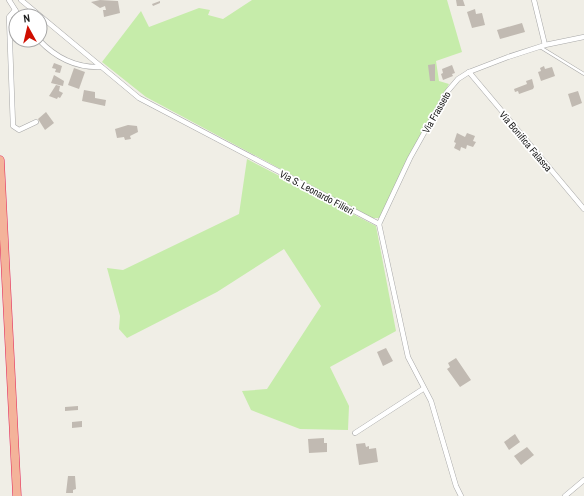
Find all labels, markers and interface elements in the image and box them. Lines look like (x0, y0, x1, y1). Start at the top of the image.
north arrow (8, 8, 48, 48)
text: N (22, 11, 31, 25)
street label: Via Frasseto (419, 89, 454, 136)
street label: Via Bonifica Falasca (496, 108, 555, 175)
street label: Via S. Leonardo Filieri (277, 167, 356, 218)

